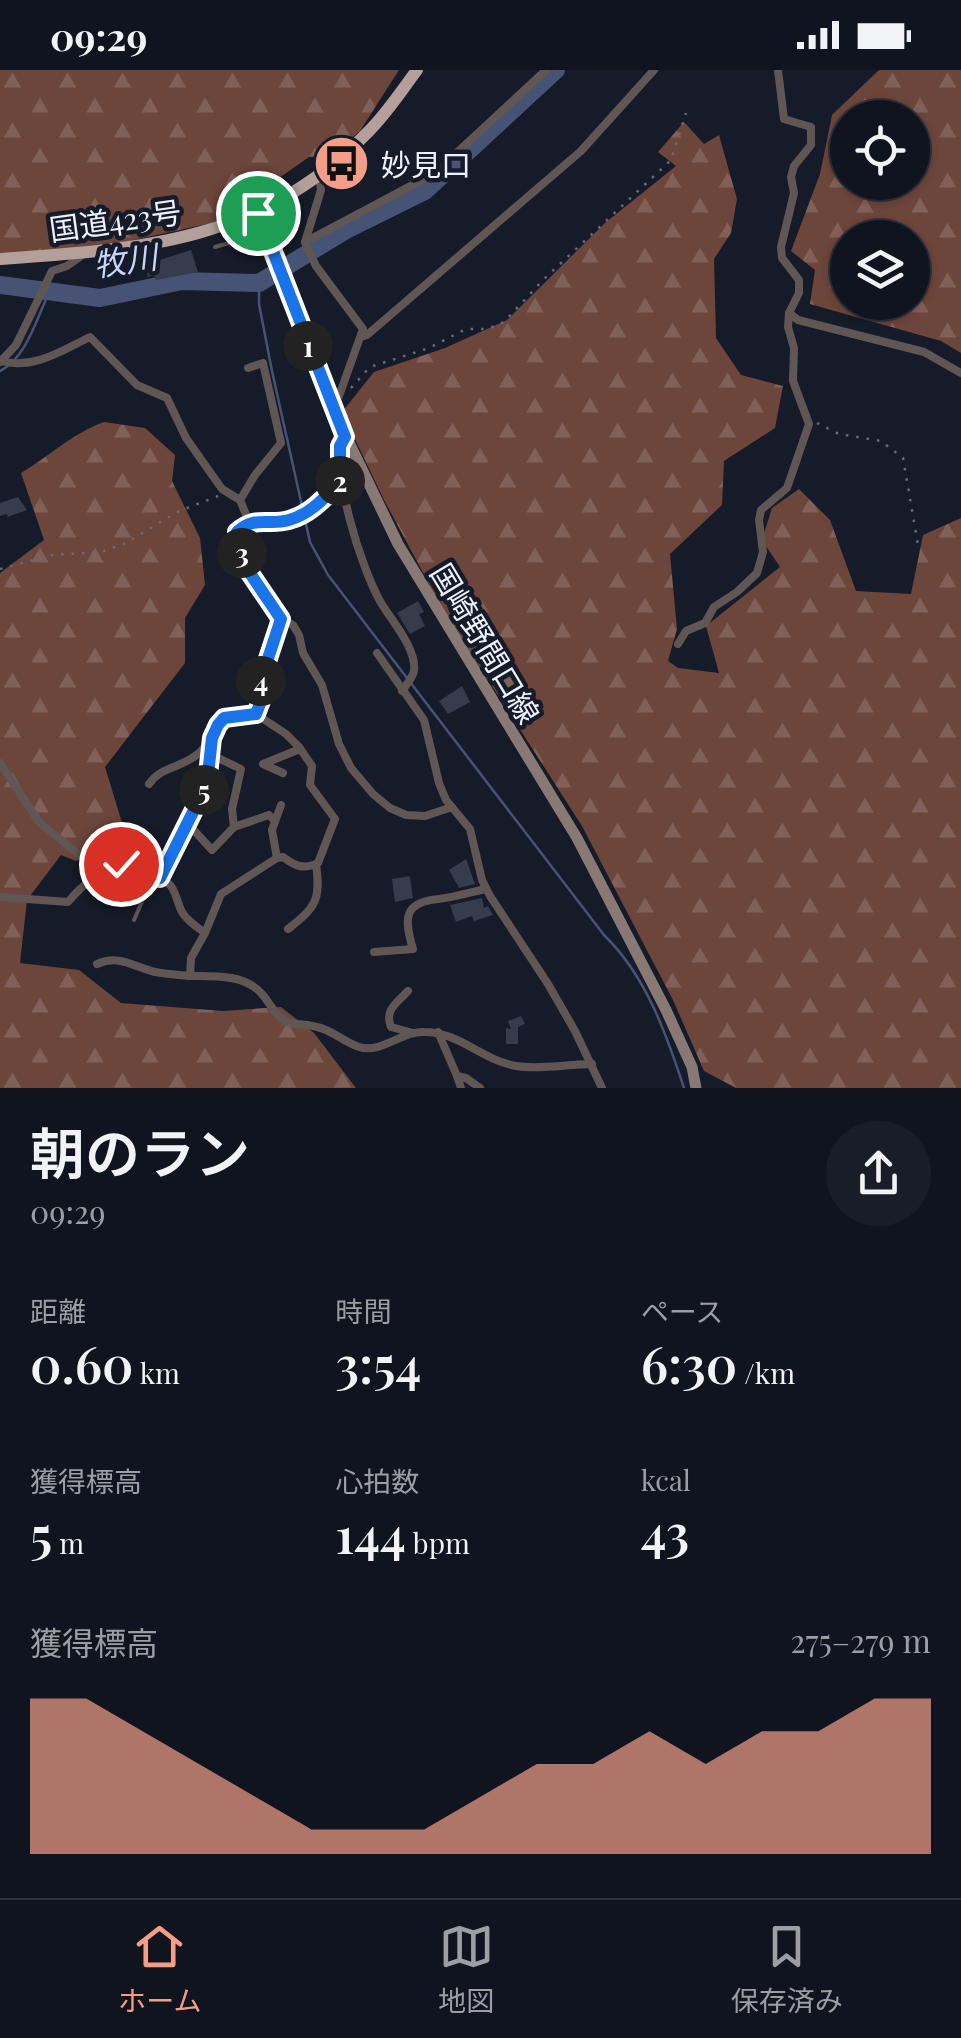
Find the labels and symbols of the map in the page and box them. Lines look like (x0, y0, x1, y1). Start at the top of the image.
bus stop icon: 妙見口 (312, 134, 372, 194)
place label: 妙見口 (381, 144, 471, 184)
pin (216, 171, 301, 256)
street label: 国道423号 (46, 191, 184, 249)
water label: 牧川 (90, 233, 163, 285)
pin: 1 (283, 321, 333, 371)
pin: 2 (315, 456, 365, 506)
pin: 3 (217, 528, 267, 578)
street label: 国崎野間口線 (423, 556, 549, 730)
pin: 4 (236, 656, 286, 706)
pin: 5 (179, 765, 229, 815)
pin (79, 822, 164, 907)

